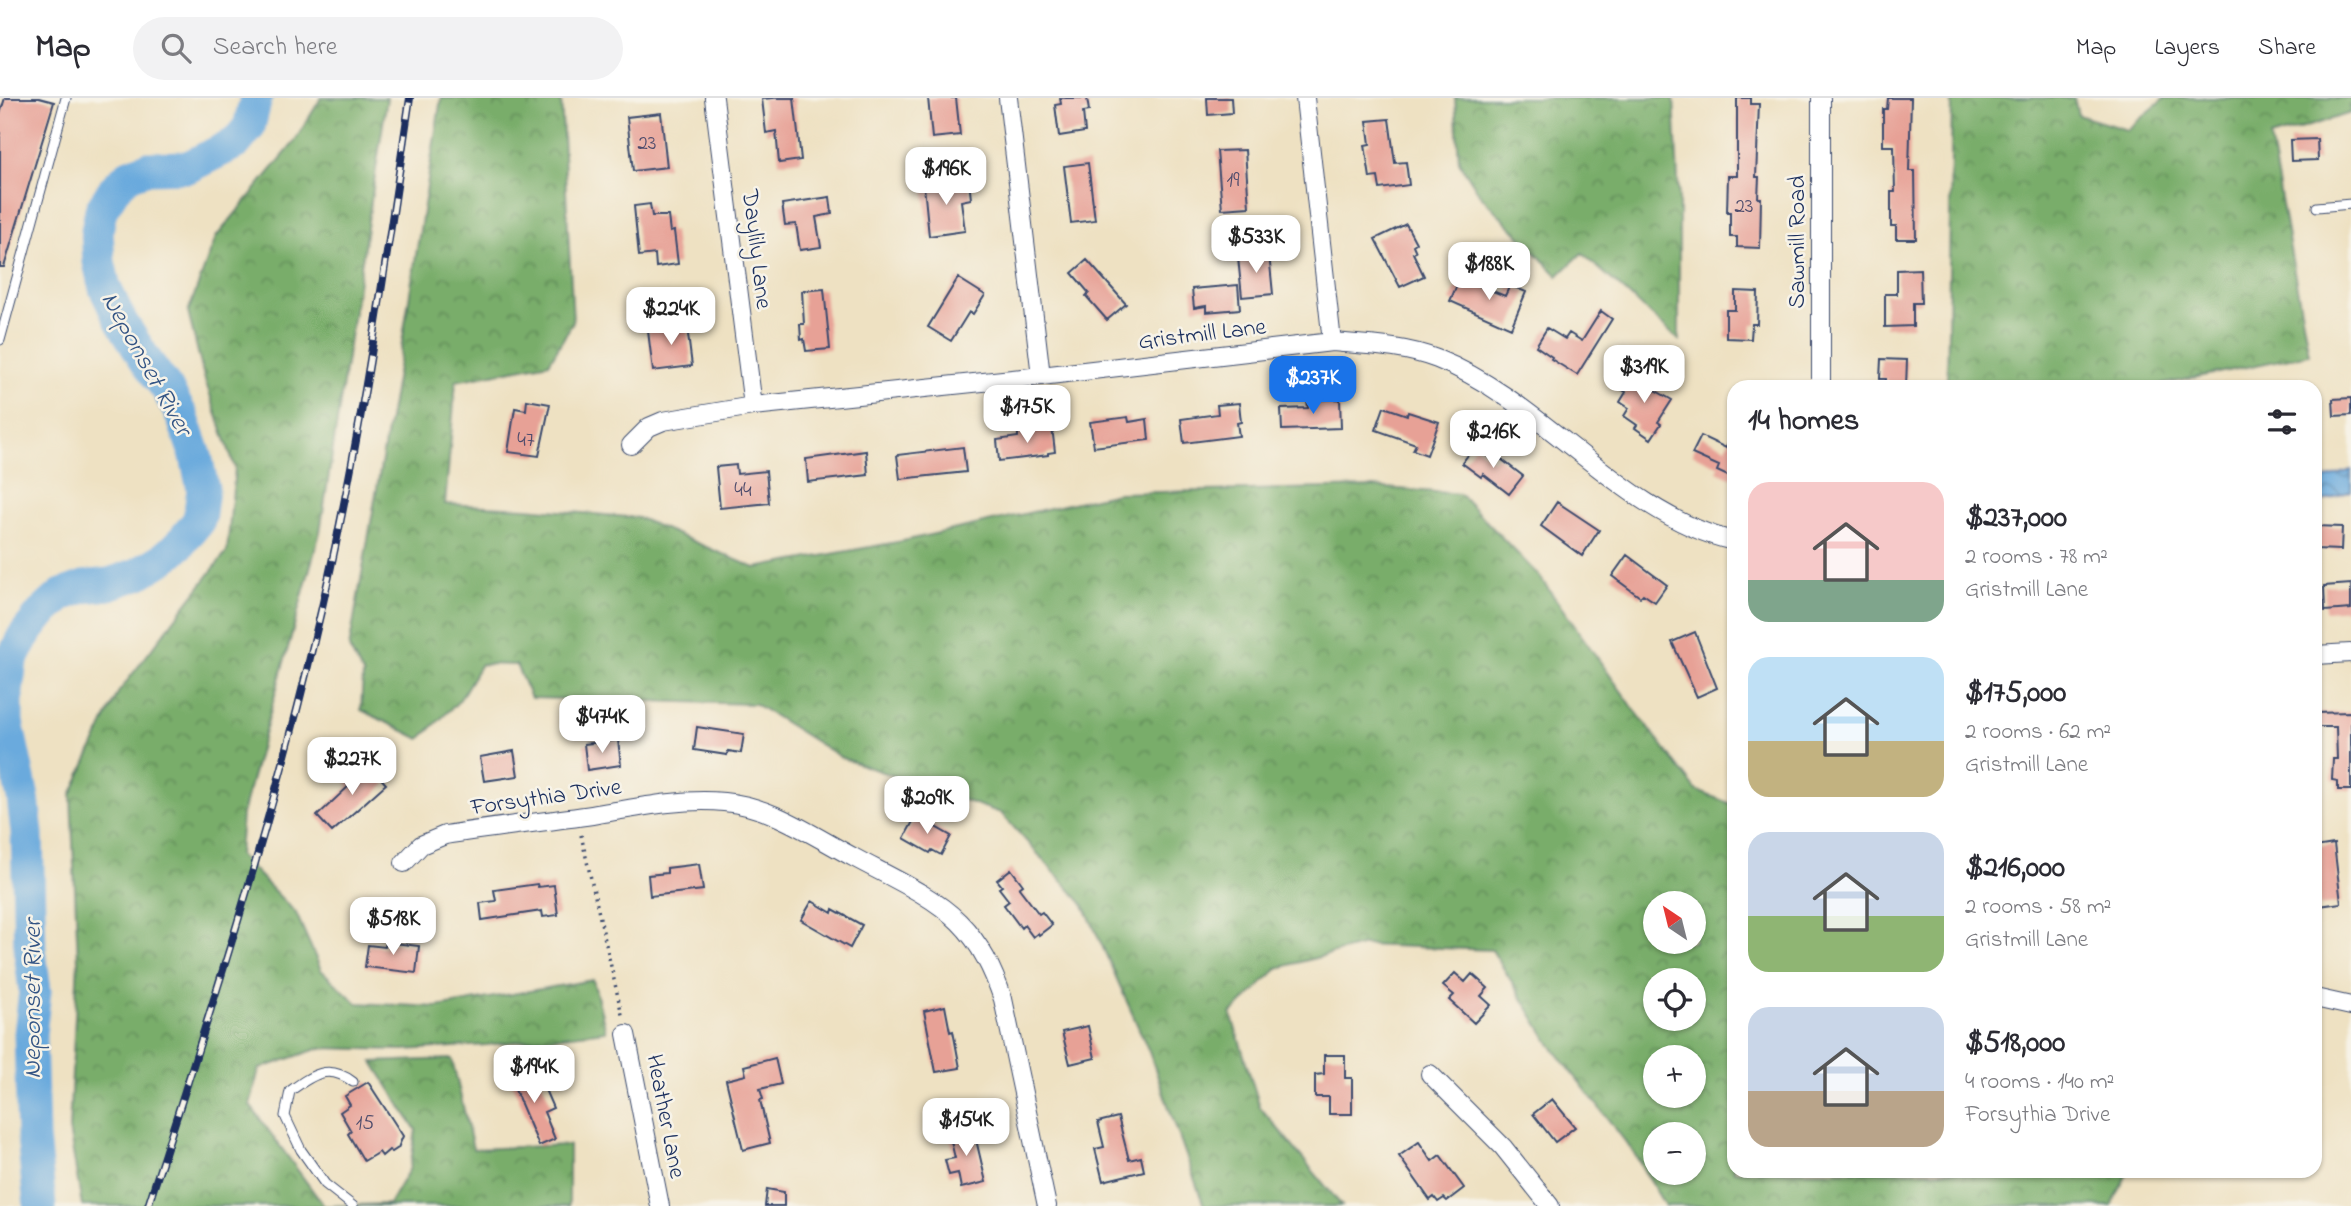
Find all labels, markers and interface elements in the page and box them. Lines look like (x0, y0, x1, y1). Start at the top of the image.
search box (133, 17, 623, 80)
text: Map (35, 24, 91, 72)
icon: search (157, 29, 195, 67)
text: Search here (213, 29, 337, 67)
text: Map (2076, 31, 2116, 66)
text: Layers (2154, 31, 2220, 66)
text: Share (2258, 31, 2316, 66)
house number: 23 (637, 129, 657, 159)
pin: $196K (897, 148, 995, 207)
text: $196K (921, 153, 971, 186)
house number: 19 (1227, 166, 1240, 196)
street label: Sawmill Road (1781, 175, 1816, 309)
street label: Daylily Lane (730, 187, 780, 311)
house number: 23 (1734, 192, 1754, 222)
pin: $533K (1207, 216, 1305, 275)
text: $533K (1227, 221, 1285, 254)
pin: $188K (1440, 242, 1538, 302)
text: $188K (1464, 248, 1514, 281)
water label: Neponset River (90, 286, 202, 446)
pin: $224K (622, 288, 720, 347)
text: $224K (642, 293, 700, 326)
street label: Gristmill Lane (1136, 310, 1268, 361)
pin: $319K (1595, 345, 1693, 405)
text: $319K (1620, 351, 1668, 384)
pin: $237K (1264, 356, 1362, 416)
text: $237K (1285, 362, 1341, 395)
pin: $175K (978, 386, 1076, 445)
text: $175K (999, 391, 1055, 424)
text: 14 homes (1748, 400, 1859, 444)
icon: filters (2263, 403, 2301, 441)
pin: $216K (1444, 410, 1542, 470)
text: $216K (1466, 416, 1520, 449)
house number: 47 (517, 426, 535, 456)
house number: 44 (734, 476, 752, 506)
text: $237,000 (1965, 497, 2067, 541)
icon: home (1804, 510, 1888, 594)
text: 2 rooms · 78 m² (1965, 541, 2108, 574)
text: Gristmill Lane (1965, 574, 2088, 607)
text: $175,000 (1965, 672, 2066, 716)
icon: home (1804, 685, 1888, 769)
pin: $474K (553, 696, 651, 755)
text: $474K (575, 701, 629, 734)
text: 2 rooms · 62 m² (1965, 716, 2111, 749)
pin: $227K (303, 738, 401, 797)
text: $227K (323, 743, 381, 776)
text: Gristmill Lane (1965, 749, 2088, 782)
street label: Forsythia Drive (468, 771, 624, 827)
pin: $209K (878, 776, 976, 836)
text: $209K (900, 782, 954, 815)
text: $216,000 (1965, 847, 2065, 891)
icon: home (1804, 860, 1888, 944)
north arrow (1643, 891, 1706, 954)
map controls (1643, 891, 1706, 1185)
text: 2 rooms · 58 m² (1965, 891, 2111, 924)
pin: $518K (344, 898, 442, 957)
text: $518K (366, 903, 420, 936)
water label: Neponset River (15, 916, 53, 1079)
text: Gristmill Lane (1965, 924, 2088, 957)
button: locate (1643, 968, 1706, 1031)
text: $518,000 (1965, 1022, 2065, 1066)
icon: home (1804, 1035, 1888, 1119)
button: + (1643, 1045, 1706, 1108)
pin: $194K (485, 1046, 583, 1105)
text: $194K (510, 1051, 558, 1084)
street label: Heather Lane (635, 1051, 694, 1182)
text: 4 rooms · 140 m² (1965, 1066, 2114, 1099)
pin: $154K (917, 1098, 1015, 1158)
text: Forsythia Drive (1965, 1099, 2110, 1132)
text: $154K (938, 1104, 994, 1137)
house number: 15 (356, 1109, 374, 1139)
button: − (1643, 1122, 1706, 1185)

